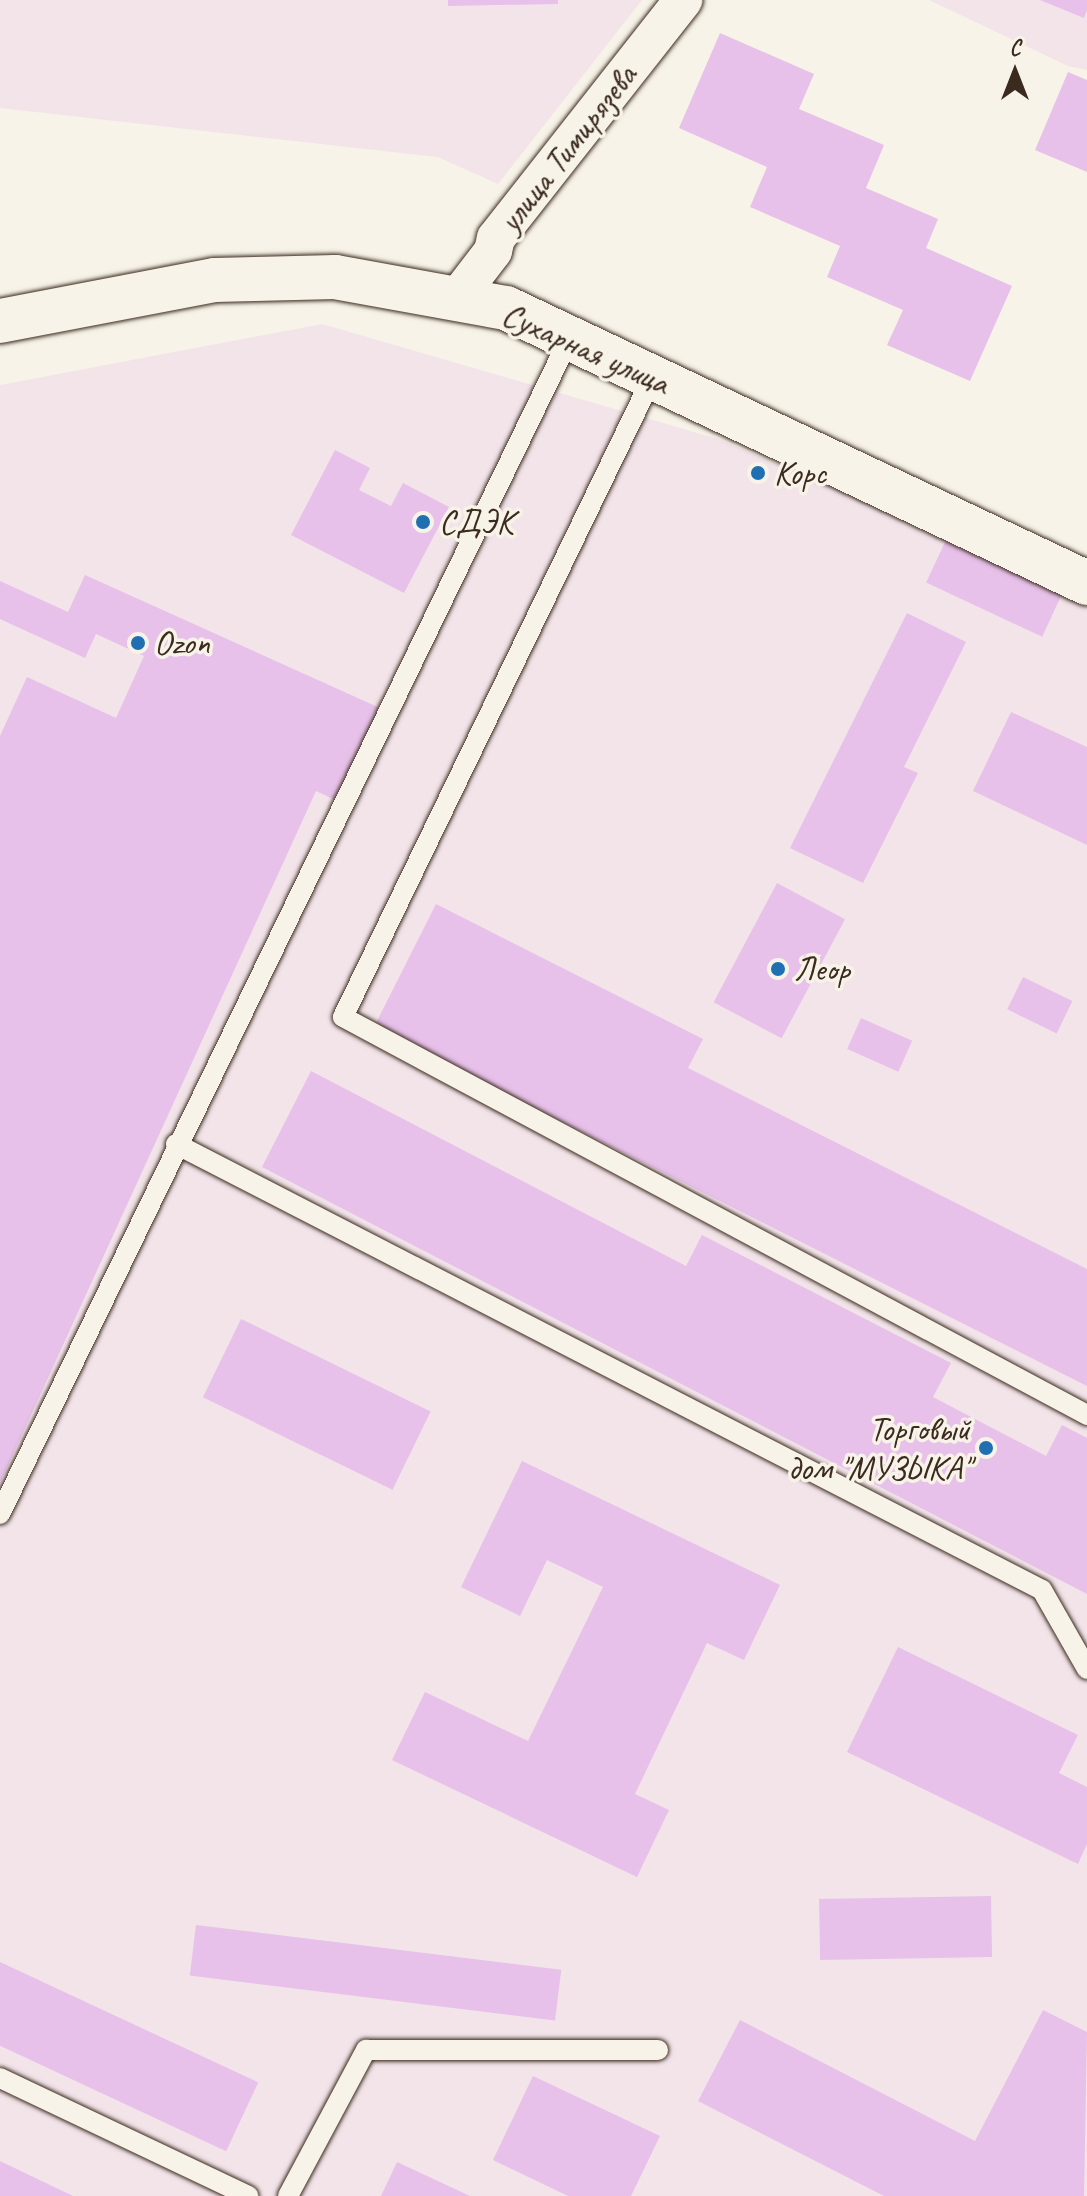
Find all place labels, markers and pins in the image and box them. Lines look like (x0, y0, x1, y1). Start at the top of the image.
place label: Корс (774, 453, 826, 493)
marker: Корс (749, 464, 767, 482)
place label: СДЭК (439, 502, 513, 542)
marker: СДЭК (414, 513, 432, 531)
place label: Ozon (154, 623, 210, 663)
marker: Ozon (129, 634, 147, 652)
place label: Леор (794, 949, 850, 989)
marker: Леор (769, 960, 787, 978)
place label: Торговый дом "МУЗЫКА" (788, 1408, 970, 1488)
marker: Торговый дом "МУЗЫКА" (977, 1439, 995, 1457)

